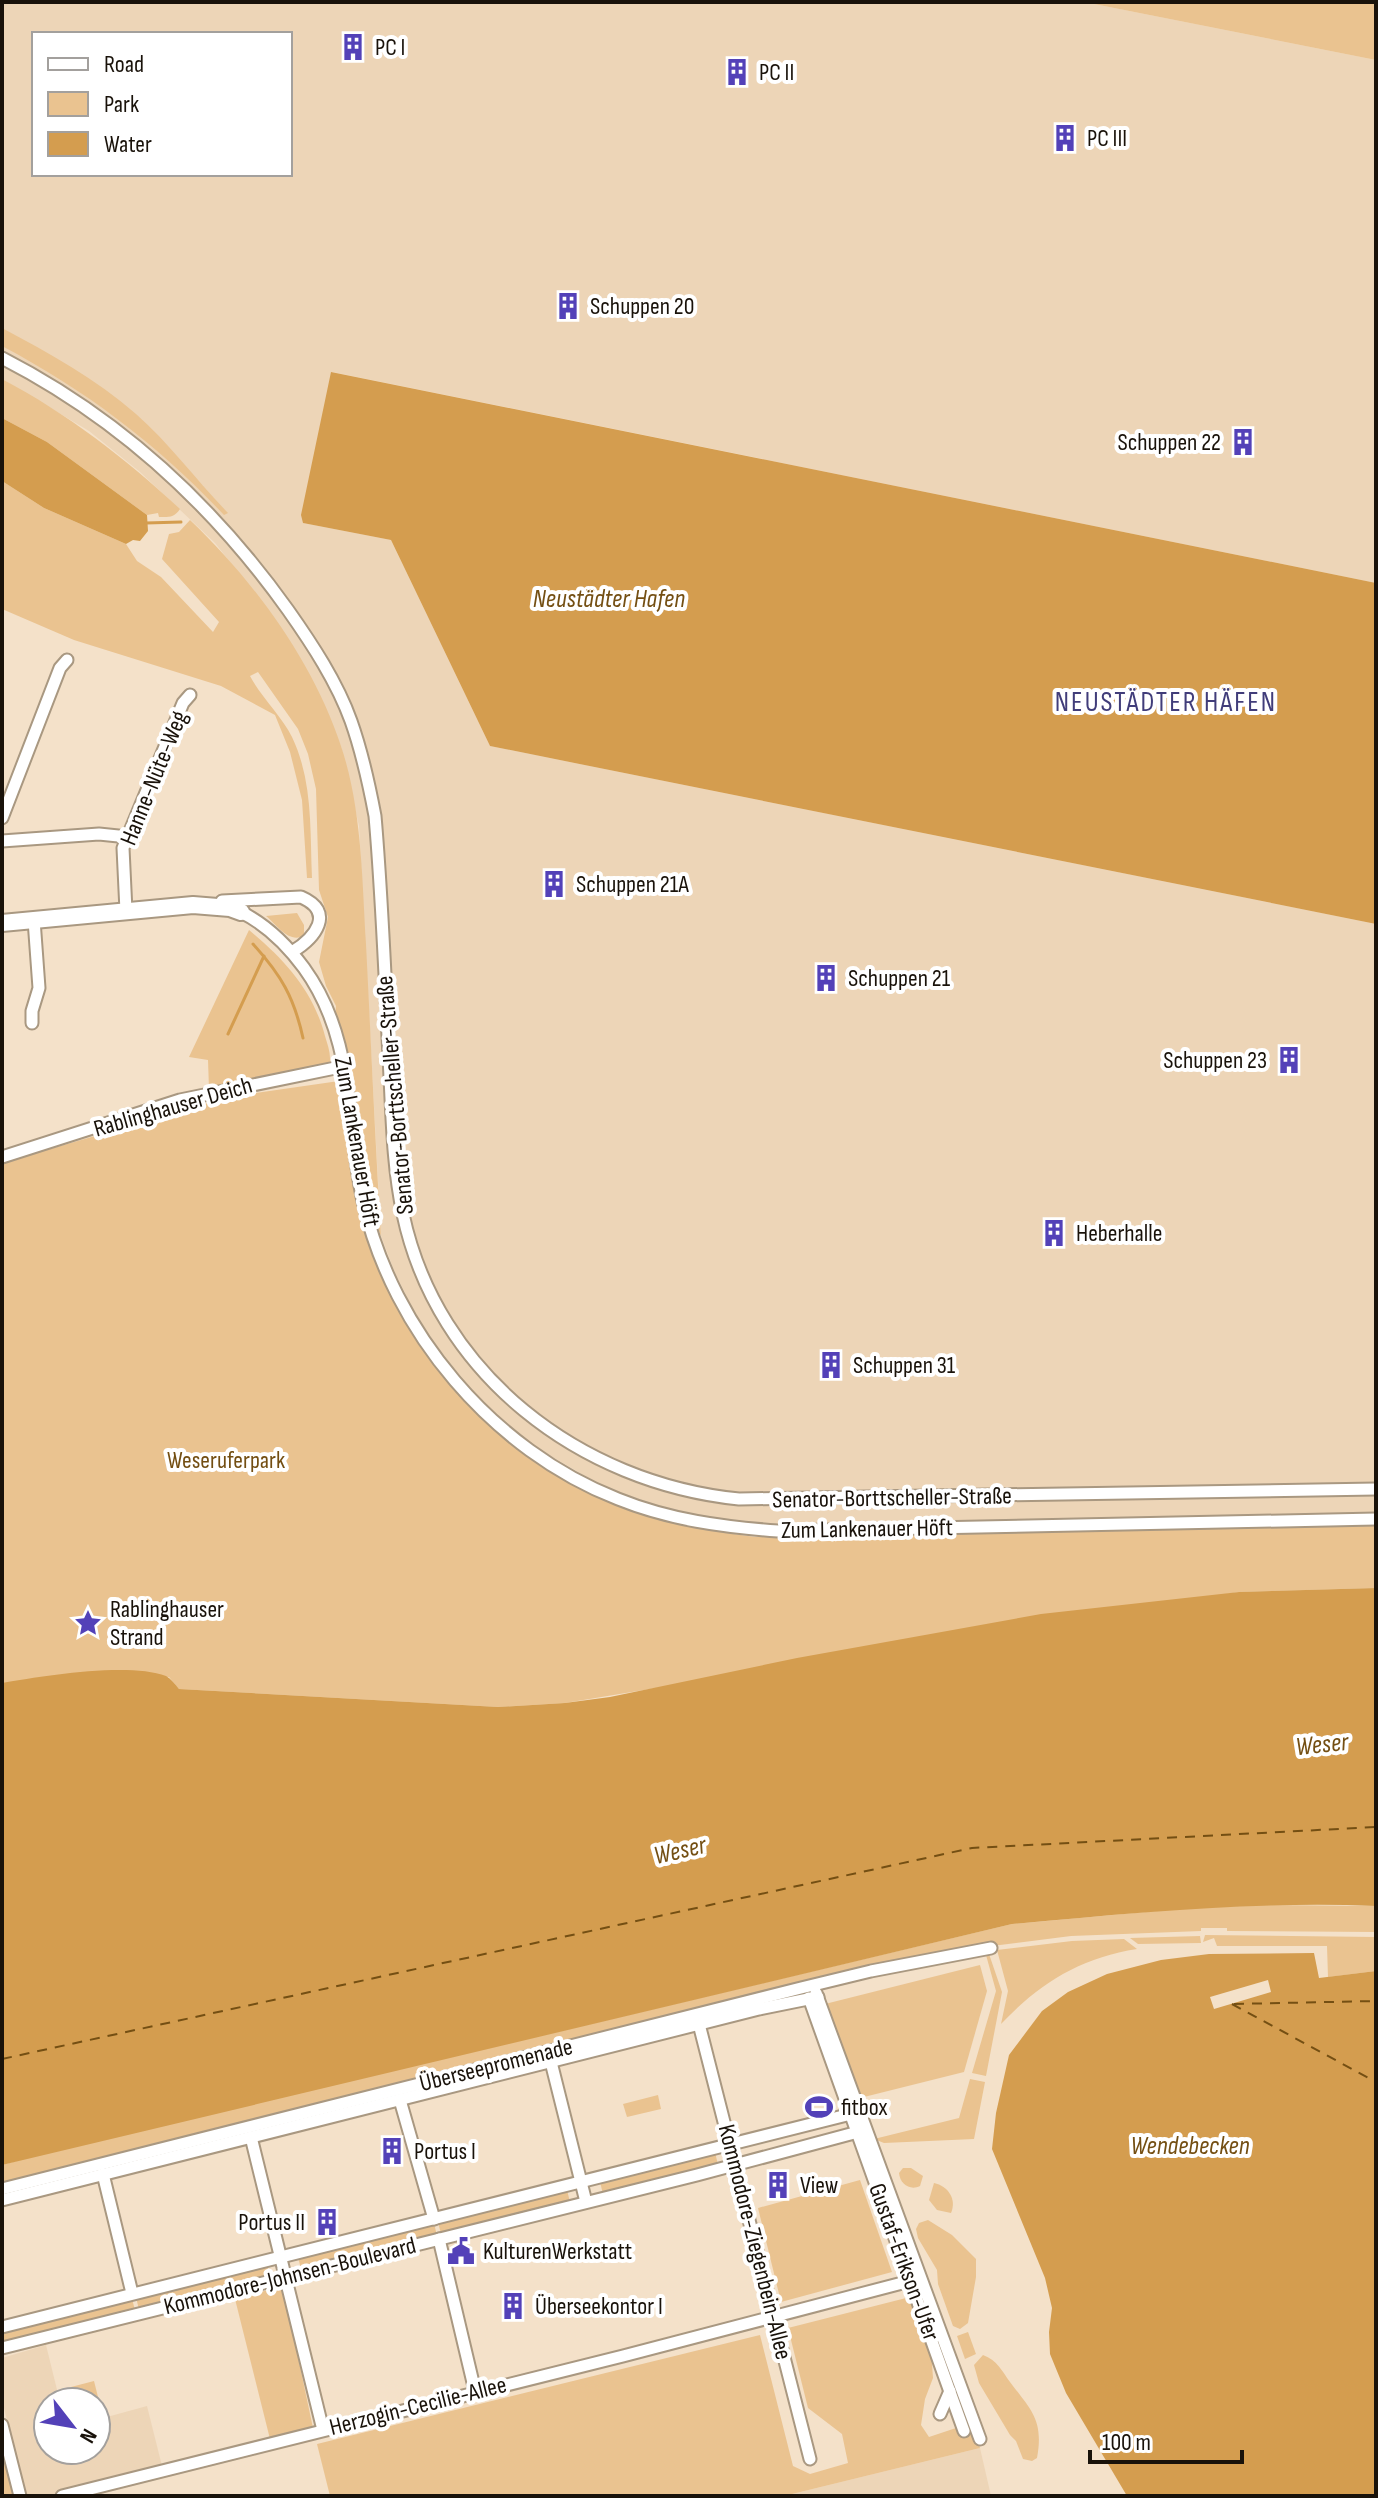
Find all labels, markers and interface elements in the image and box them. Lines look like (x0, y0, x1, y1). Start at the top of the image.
legend (32, 32, 292, 176)
building icon: PC I (338, 32, 368, 62)
place label: PC I (375, 33, 405, 62)
text: Road (104, 50, 144, 79)
building icon: PC II (722, 57, 752, 87)
place label: PC II (759, 58, 794, 87)
text: Park (104, 90, 139, 119)
building icon: PC III (1050, 123, 1080, 153)
place label: PC III (1087, 124, 1127, 153)
text: Water (104, 130, 152, 159)
building icon: Schuppen 20 (553, 291, 583, 321)
place label: Schuppen 20 (590, 292, 694, 321)
building icon: Schuppen 22 (1228, 427, 1258, 457)
place label: Schuppen 22 (1117, 428, 1221, 457)
water label: Neustädter Hafen (533, 584, 685, 615)
district label: NEUSTÄDTER HÄFEN (1055, 686, 1277, 719)
street label: Hanne-Nüte-Weg (114, 707, 194, 849)
building icon: Schuppen 21A (539, 869, 569, 899)
place label: Schuppen 21A (576, 870, 689, 899)
building icon: Schuppen 21 (811, 963, 841, 993)
place label: Schuppen 21 (848, 964, 951, 993)
street label: Senator-Borttscheller-Straße (370, 974, 420, 1216)
building icon: Schuppen 23 (1274, 1045, 1304, 1075)
place label: Schuppen 23 (1163, 1046, 1267, 1075)
street label: Zum Lankenauer Höft (328, 1055, 386, 1229)
street label: Rablinghauser Deich (90, 1071, 256, 1143)
building icon: Heberhalle (1039, 1218, 1069, 1248)
place label: Heberhalle (1076, 1219, 1162, 1248)
building icon: Schuppen 31 (816, 1350, 846, 1380)
place label: Schuppen 31 (853, 1351, 956, 1380)
park label: Weseruferpark (167, 1446, 285, 1475)
street label: Senator-Borttscheller-Straße (772, 1481, 1012, 1515)
street label: Zum Lankenauer Höft (781, 1513, 953, 1545)
place label: Rablinghauser Strand (110, 1595, 224, 1652)
place icon: Rablinghauser Strand (73, 1608, 103, 1638)
water label: Weser (1294, 1727, 1352, 1763)
water label: Weser (651, 1830, 711, 1872)
street label: Überseepromenade (417, 2032, 575, 2098)
sports icon: fitbox (804, 2092, 834, 2122)
place label: fitbox (841, 2093, 888, 2122)
street label: Kommodore-Ziegenbein-Allee (712, 2121, 798, 2363)
water label: Wendebecken (1130, 2131, 1250, 2162)
building icon: Portus I (377, 2136, 407, 2166)
place label: Portus I (414, 2137, 476, 2166)
building icon: View (763, 2170, 793, 2200)
place label: View (800, 2171, 838, 2200)
street label: Gustaf-Erikson-Ufer (862, 2179, 946, 2345)
building icon: Portus II (312, 2207, 342, 2237)
place label: Portus II (238, 2208, 305, 2237)
street label: Kommodore-Johnsen-Boulevard (161, 2231, 419, 2321)
public building icon: KulturenWerkstatt (446, 2236, 476, 2266)
place label: KulturenWerkstatt (483, 2237, 632, 2266)
building icon: Überseekontor I (498, 2291, 528, 2321)
place label: Überseekontor I (535, 2292, 663, 2321)
street label: Herzogin-Cecilie-Allee (326, 2370, 510, 2442)
north arrow (32, 2386, 112, 2466)
scale bar (1090, 2414, 1242, 2464)
text: N (73, 2424, 102, 2448)
text: 100 m (1102, 2428, 1151, 2457)

